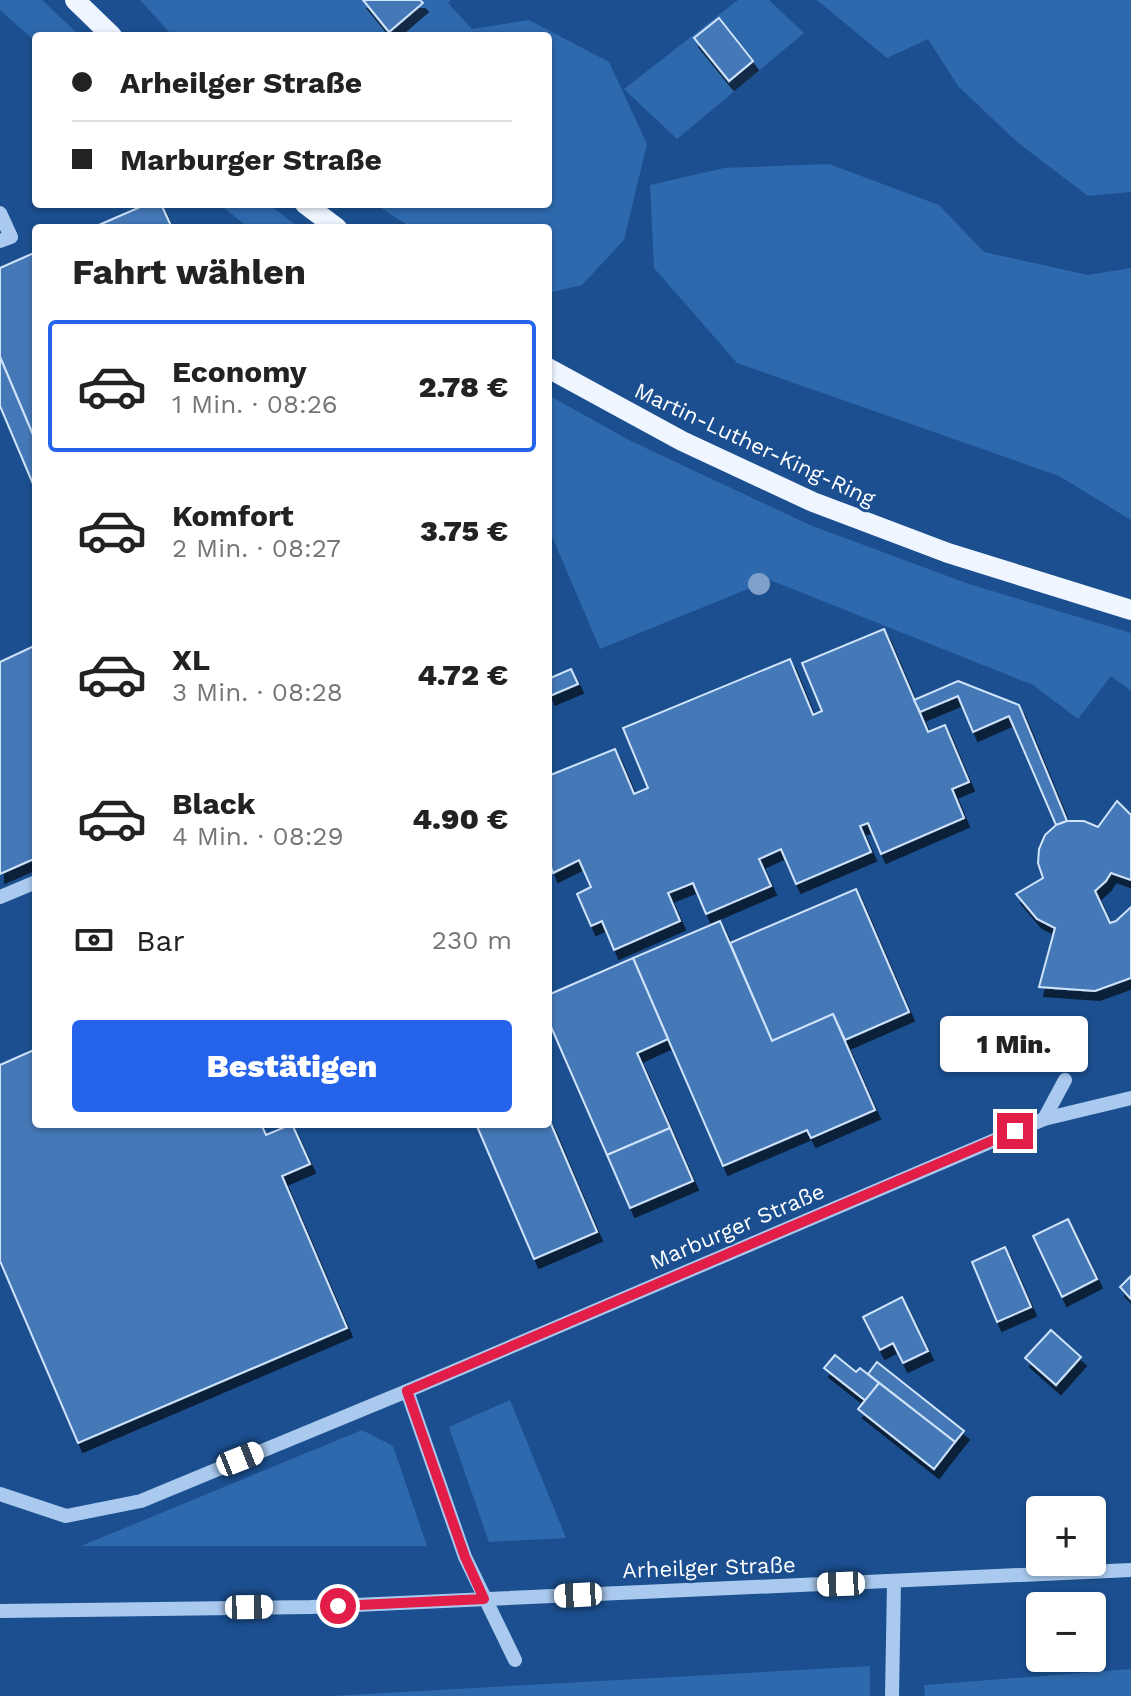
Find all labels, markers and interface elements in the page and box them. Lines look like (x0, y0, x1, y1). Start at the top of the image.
text: Arheilger Straße (120, 65, 362, 100)
text: Marburger Straße (120, 142, 382, 177)
text: Fahrt wählen (72, 251, 306, 293)
icon: car (76, 350, 148, 422)
text: Economy (172, 354, 307, 389)
text: 2.78 € (419, 369, 508, 404)
street label: Martin-Luther-King-Ring (631, 378, 879, 511)
text: 1 Min. · 08:26 (172, 389, 338, 419)
icon: car (76, 494, 148, 566)
text: Komfort (172, 498, 294, 533)
text: 3.75 € (420, 513, 508, 548)
text: 2 Min. · 08:27 (172, 533, 341, 563)
icon: car (76, 638, 148, 710)
text: XL (172, 642, 210, 677)
text: 4.72 € (417, 657, 508, 692)
text: 3 Min. · 08:28 (172, 677, 343, 707)
icon: car (76, 782, 148, 854)
text: Black (172, 786, 256, 821)
text: 4.90 € (412, 801, 508, 836)
text: 4 Min. · 08:29 (172, 821, 344, 851)
icon: cash (72, 918, 116, 962)
text: Bar (136, 923, 185, 958)
text: 230 m (432, 925, 512, 955)
callout: 1 Min. (941, 1015, 1089, 1071)
button: Bestätigen (72, 1020, 512, 1112)
text: 1 Min. (977, 1029, 1051, 1059)
route end (997, 1113, 1033, 1149)
street label: Marburger Straße (646, 1178, 828, 1274)
car (213, 1439, 267, 1479)
map controls (1026, 1496, 1106, 1672)
button: + (1026, 1496, 1106, 1576)
street label: Arheilger Straße (622, 1552, 796, 1583)
car (817, 1571, 865, 1597)
car (553, 1582, 603, 1608)
route start (320, 1588, 356, 1624)
button: − (1026, 1592, 1106, 1672)
car (225, 1595, 273, 1619)

